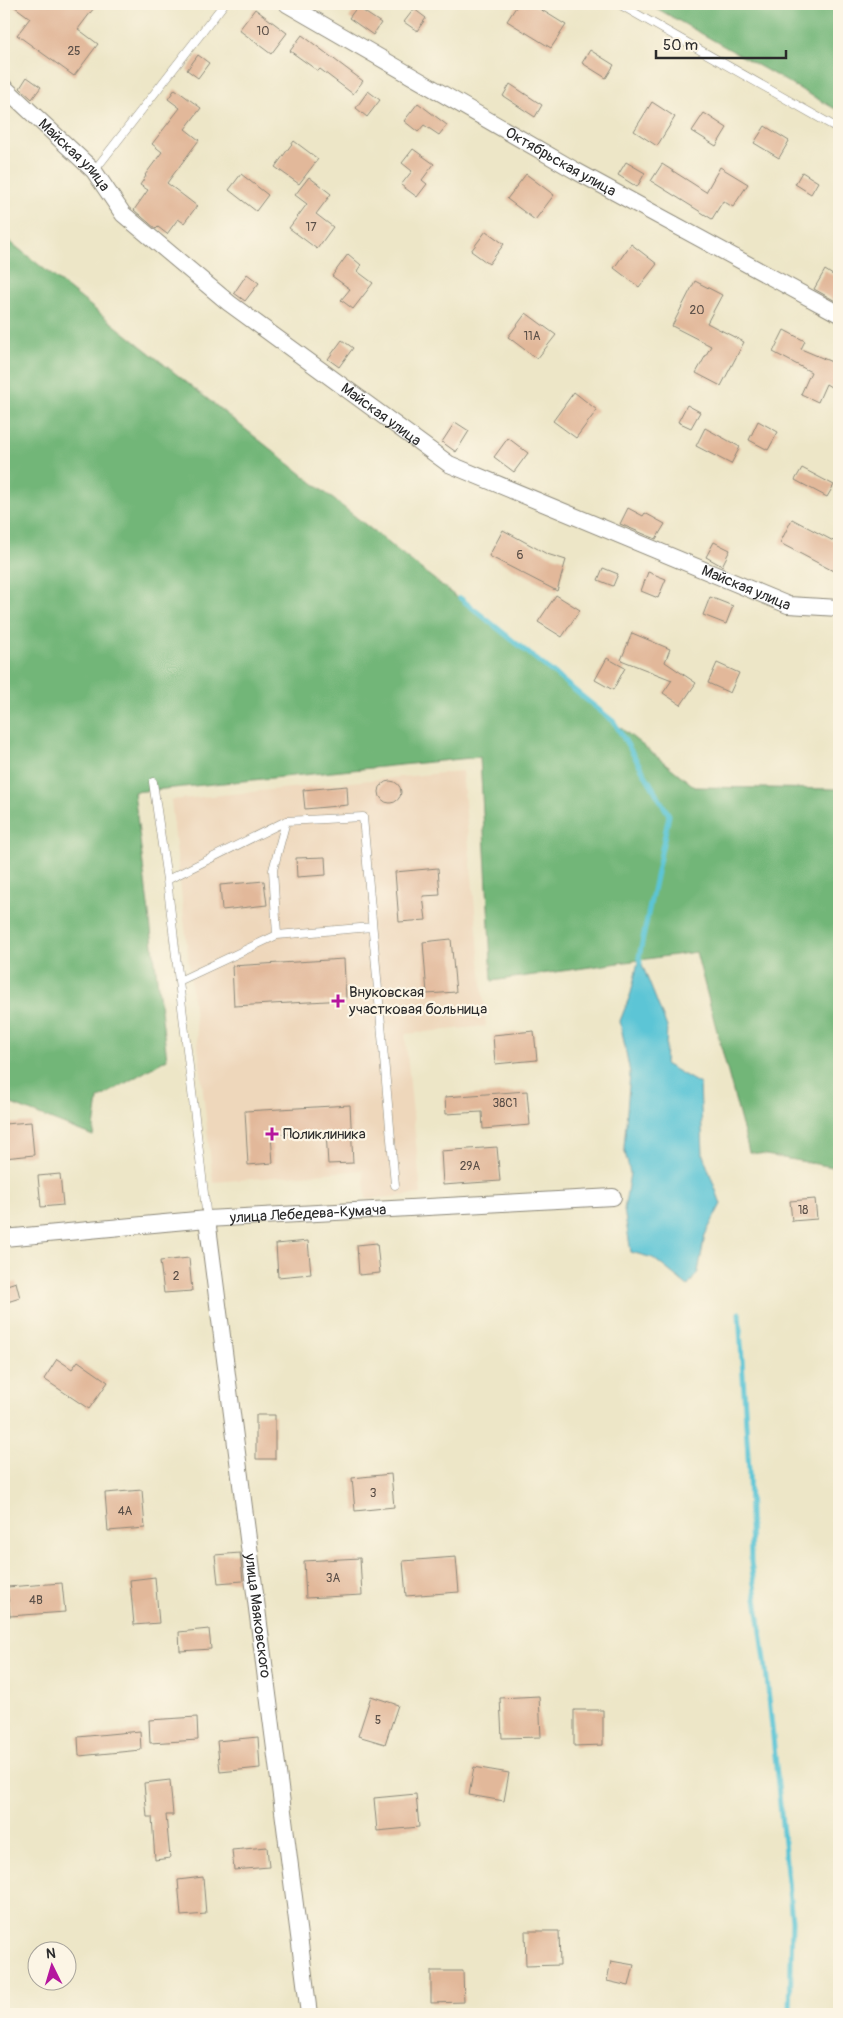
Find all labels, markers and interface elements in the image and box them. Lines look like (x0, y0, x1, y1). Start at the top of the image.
house number: 10 (257, 24, 269, 39)
scale bar (656, 28, 786, 60)
text: 50 m (663, 36, 698, 55)
house number: 25 (67, 44, 81, 59)
street label: Майская улица (34, 114, 114, 195)
street label: Октябрьская улица (502, 123, 620, 201)
house number: 17 (305, 220, 317, 235)
house number: 20 (690, 303, 704, 318)
house number: 11А (523, 329, 541, 344)
street label: Майская улица (337, 379, 425, 450)
house number: 6 (517, 548, 524, 563)
street label: Майская улица (699, 561, 794, 615)
place label: Внуковская участковая больница (348, 983, 487, 1019)
marker: Внуковская участковая больница (331, 994, 345, 1008)
house number: 38С1 (493, 1096, 517, 1111)
place label: Поликлиника (283, 1125, 366, 1144)
marker: Поликлиника (265, 1127, 279, 1141)
house number: 29А (460, 1159, 481, 1174)
street label: улица Лебедева-Кумача (228, 1200, 387, 1227)
house number: 18 (798, 1203, 808, 1218)
house number: 2 (173, 1269, 180, 1284)
house number: 3 (370, 1486, 377, 1501)
house number: 4А (118, 1504, 133, 1519)
street label: улица Маяковского (240, 1551, 275, 1679)
house number: 3А (326, 1571, 340, 1586)
house number: 4В (29, 1593, 43, 1608)
house number: 5 (375, 1713, 381, 1728)
north arrow (28, 1940, 78, 1990)
text: N (45, 1945, 56, 1962)

